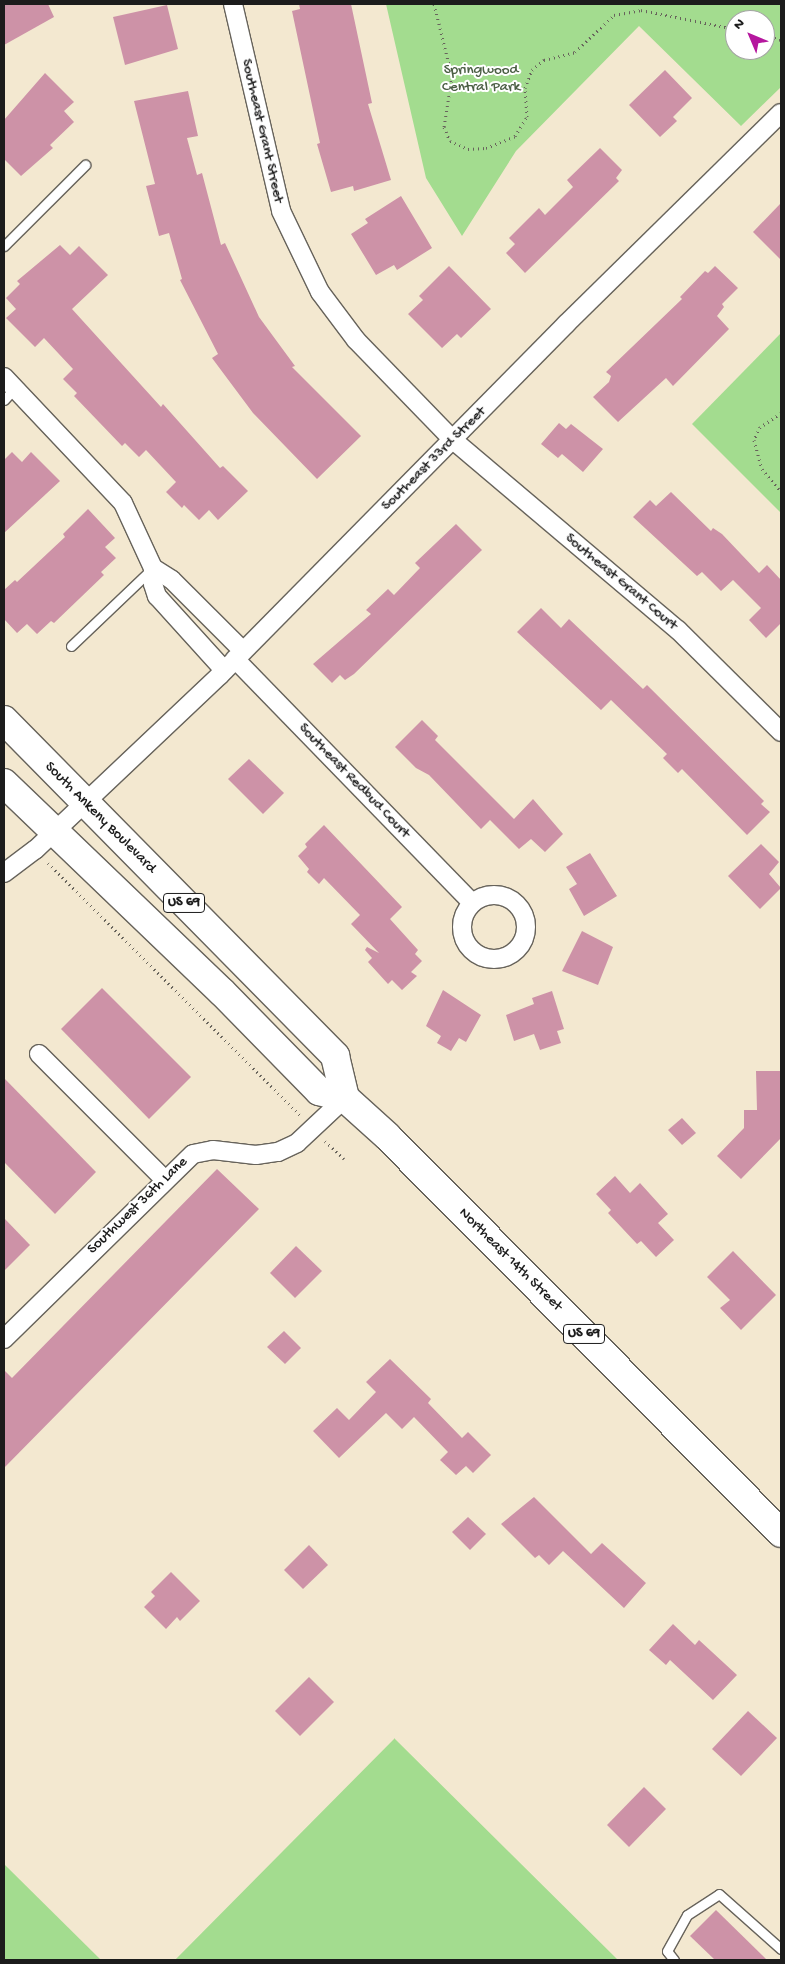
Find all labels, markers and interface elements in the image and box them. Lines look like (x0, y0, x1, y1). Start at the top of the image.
north arrow (725, 10, 775, 60)
text: N (730, 16, 749, 34)
street label: Southeast Grant Street (237, 57, 287, 205)
park label: Springwood Central Park (442, 61, 520, 96)
street label: Southeast 33rd Street (378, 403, 490, 515)
street label: Southeast Grant Court (561, 530, 681, 634)
street label: Southeast Redbud Court (294, 720, 414, 842)
street label: South Ankeny Boulevard (40, 758, 160, 878)
road number: US 69 (163, 891, 205, 914)
street label: Southwest 36th Lane (84, 1154, 192, 1258)
street label: Northeast 14th Street (454, 1204, 566, 1316)
road number: US 69 (563, 1322, 605, 1346)

